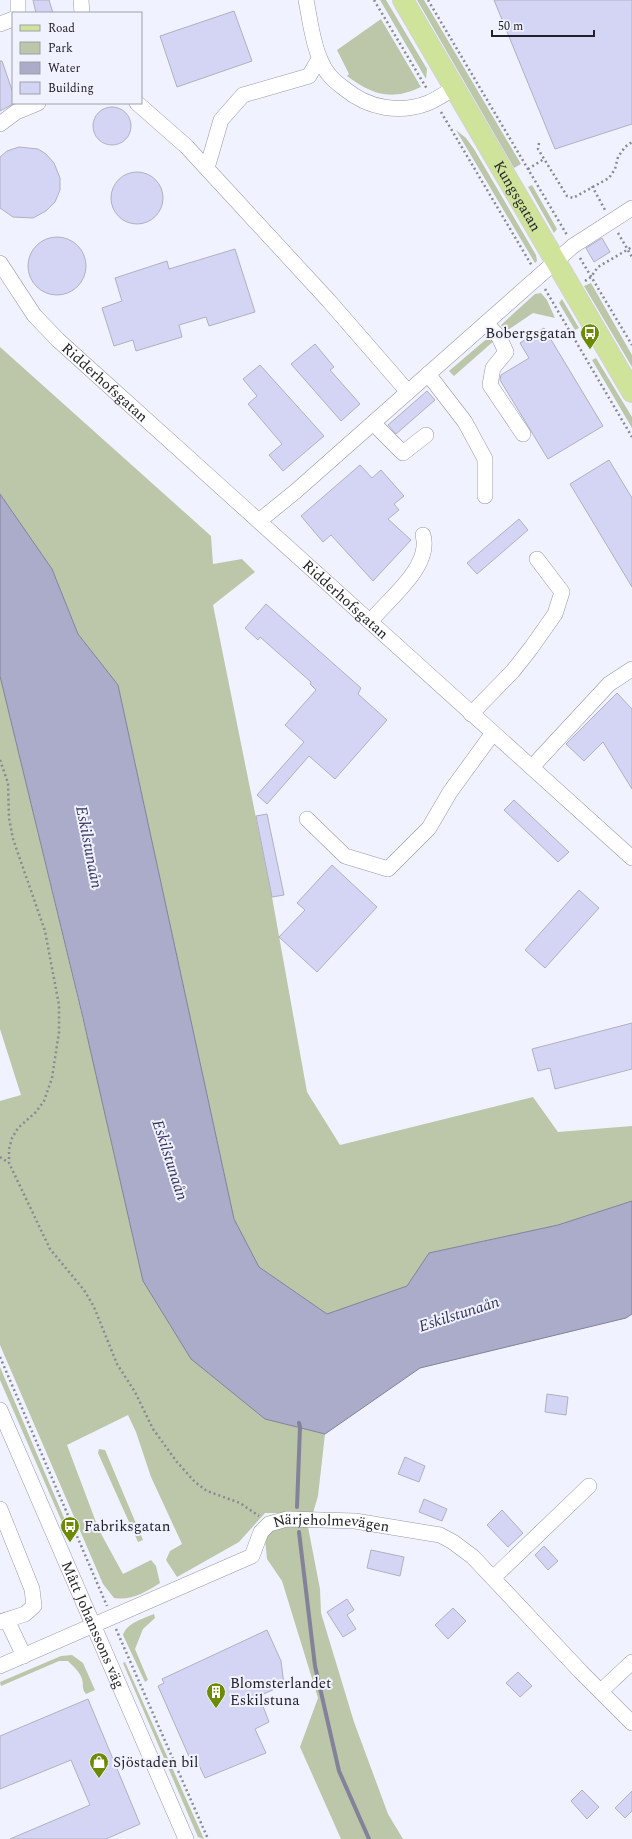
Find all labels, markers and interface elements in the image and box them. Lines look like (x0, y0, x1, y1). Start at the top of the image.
legend (12, 12, 142, 104)
scale bar (492, 12, 594, 38)
text: 50 m (498, 17, 523, 36)
text: Road (48, 19, 75, 38)
text: Park (48, 39, 73, 58)
text: Water (48, 59, 80, 78)
text: Building (48, 79, 94, 98)
street label: Kungsgatan (488, 156, 547, 236)
place label: Bobergsgatan (485, 322, 576, 345)
bus stop icon: Bobergsgatan (579, 322, 601, 350)
street label: Ridderhofsgatan (56, 337, 154, 428)
street label: Ridderhofsgatan (297, 554, 394, 645)
water label: Eskilstunaån (69, 804, 109, 891)
water label: Eskilstunaån (146, 1116, 195, 1204)
water label: Eskilstunaån (415, 1289, 503, 1338)
street label: Närjeholmevägen (270, 1507, 392, 1538)
bus stop icon: Fabriksgatan (59, 1515, 81, 1543)
place label: Fabriksgatan (84, 1515, 171, 1538)
street label: Mått Johanssons väg (55, 1557, 131, 1692)
place label: Blomsterlandet Eskilstuna (230, 1672, 331, 1712)
building icon: Blomsterlandet Eskilstuna (205, 1681, 227, 1709)
shop icon: Sjöstaden bil (88, 1751, 110, 1779)
place label: Sjöstaden bil (113, 1751, 198, 1774)

